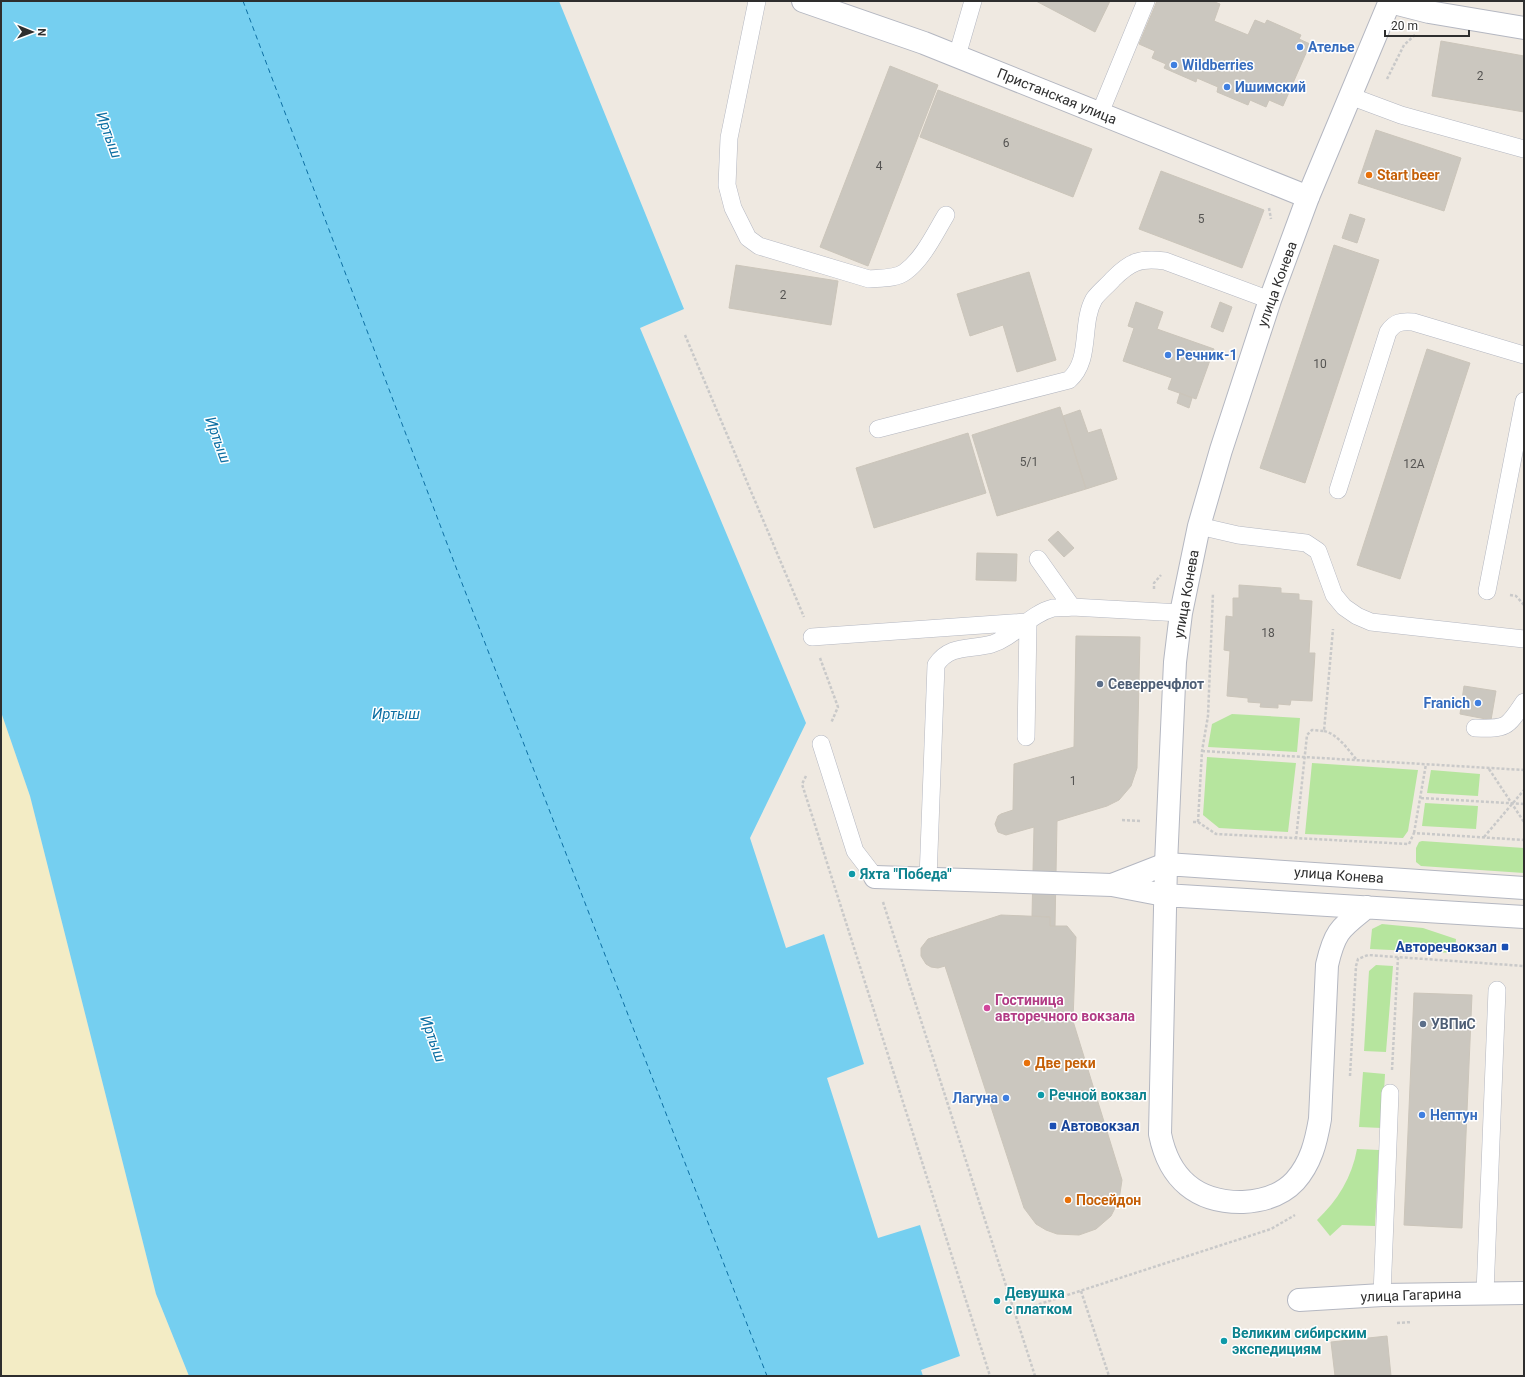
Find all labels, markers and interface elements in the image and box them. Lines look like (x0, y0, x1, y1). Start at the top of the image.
north arrow (12, 12, 52, 52)
scale bar (1385, 12, 1469, 38)
text: 20 m (1391, 19, 1418, 33)
text: N (35, 28, 48, 36)
place label: Ателье (1308, 39, 1355, 55)
marker: Ателье (1295, 42, 1305, 52)
place label: Wildberries (1182, 57, 1254, 73)
marker: Wildberries (1169, 60, 1179, 70)
street label: Пристанская улица (995, 65, 1119, 127)
house number: 2 (1477, 69, 1484, 83)
place label: Ишимский (1235, 79, 1306, 95)
marker: Ишимский (1222, 82, 1232, 92)
water label: Иртыш (92, 109, 126, 161)
house number: 6 (1003, 136, 1010, 150)
house number: 4 (876, 159, 883, 173)
place label: Start beer (1377, 167, 1440, 183)
marker: Start beer (1364, 170, 1374, 180)
house number: 5 (1198, 212, 1205, 226)
street label: улица Конева (1254, 239, 1300, 329)
house number: 2 (780, 288, 787, 302)
place label: Речник-1 (1176, 347, 1238, 363)
marker: Речник-1 (1163, 350, 1173, 360)
house number: 10 (1313, 357, 1327, 371)
water label: Иртыш (201, 414, 235, 466)
house number: 5/1 (1020, 455, 1038, 469)
house number: 12А (1403, 457, 1425, 471)
street label: улица Конева (1170, 548, 1202, 640)
house number: 18 (1261, 626, 1275, 640)
place label: Северречфлот (1108, 676, 1204, 692)
marker: Северречфлот (1095, 679, 1105, 689)
place label: Franich (1423, 695, 1470, 711)
marker: Franich (1473, 698, 1483, 708)
water label: Иртыш (372, 705, 420, 723)
house number: 1 (1070, 774, 1076, 788)
street label: улица Конева (1294, 864, 1384, 886)
place label: Яхта "Победа" (859, 866, 952, 882)
marker: Яхта "Победа" (847, 869, 857, 879)
place label: Авторечвокзал (1395, 939, 1497, 955)
marker: Авторечвокзал (1500, 942, 1510, 952)
place label: Гостиница авторечного вокзала (995, 992, 1136, 1024)
marker: Гостиница авторечного вокзала (982, 1003, 992, 1013)
water label: Иртыш (416, 1013, 450, 1065)
place label: УВПиС (1431, 1016, 1476, 1032)
marker: УВПиС (1418, 1019, 1428, 1029)
place label: Две реки (1035, 1055, 1096, 1071)
marker: Две реки (1022, 1058, 1032, 1068)
place label: Речной вокзал (1049, 1087, 1147, 1103)
place label: Лагуна (952, 1090, 999, 1106)
marker: Речной вокзал (1036, 1090, 1046, 1100)
marker: Лагуна (1001, 1093, 1011, 1103)
place label: Нептун (1430, 1107, 1478, 1123)
marker: Нептун (1417, 1110, 1427, 1120)
place label: Автовокзал (1061, 1118, 1139, 1134)
marker: Автовокзал (1048, 1121, 1058, 1131)
place label: Посейдон (1076, 1192, 1141, 1208)
marker: Посейдон (1063, 1195, 1073, 1205)
place label: Девушка с платком (1005, 1285, 1072, 1317)
street label: улица Гагарина (1360, 1285, 1462, 1305)
marker: Девушка с платком (992, 1296, 1002, 1306)
place label: Великим сибирским экспедициям (1232, 1325, 1367, 1357)
marker: Великим сибирским экспедициям (1219, 1336, 1229, 1346)

